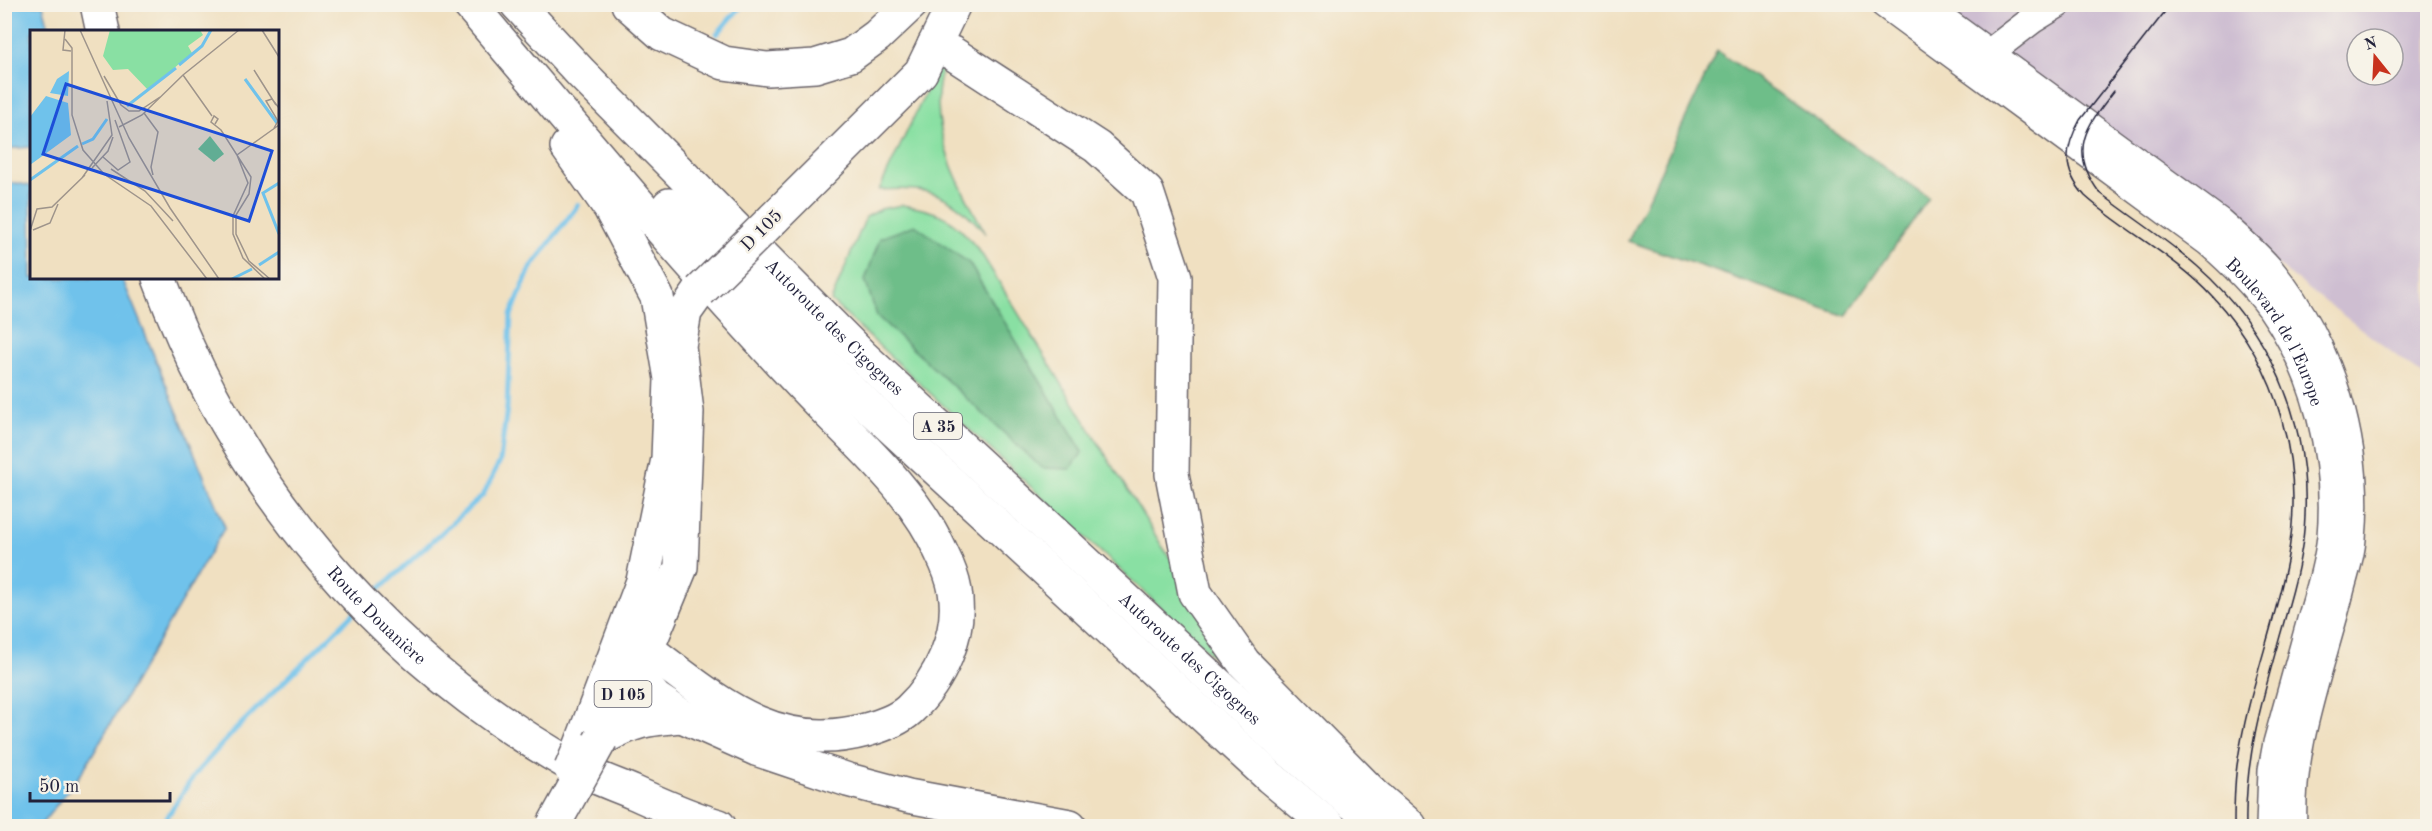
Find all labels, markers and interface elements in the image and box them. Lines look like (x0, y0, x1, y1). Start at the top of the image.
north arrow (2345, 27, 2405, 87)
inset map (30, 30, 279, 279)
text: N (2363, 35, 2380, 54)
street label: D 105 (738, 207, 786, 255)
street label: Boulevard de l'Europe (2222, 255, 2325, 408)
street label: Autoroute des Cigognes (761, 256, 907, 399)
road number: A 35 (914, 413, 962, 439)
street label: Route Douanière (323, 563, 429, 669)
street label: Autoroute des Cigognes (1115, 590, 1264, 729)
road number: D 105 (594, 681, 652, 707)
scale bar (30, 765, 170, 803)
text: 50 m (39, 778, 79, 796)

